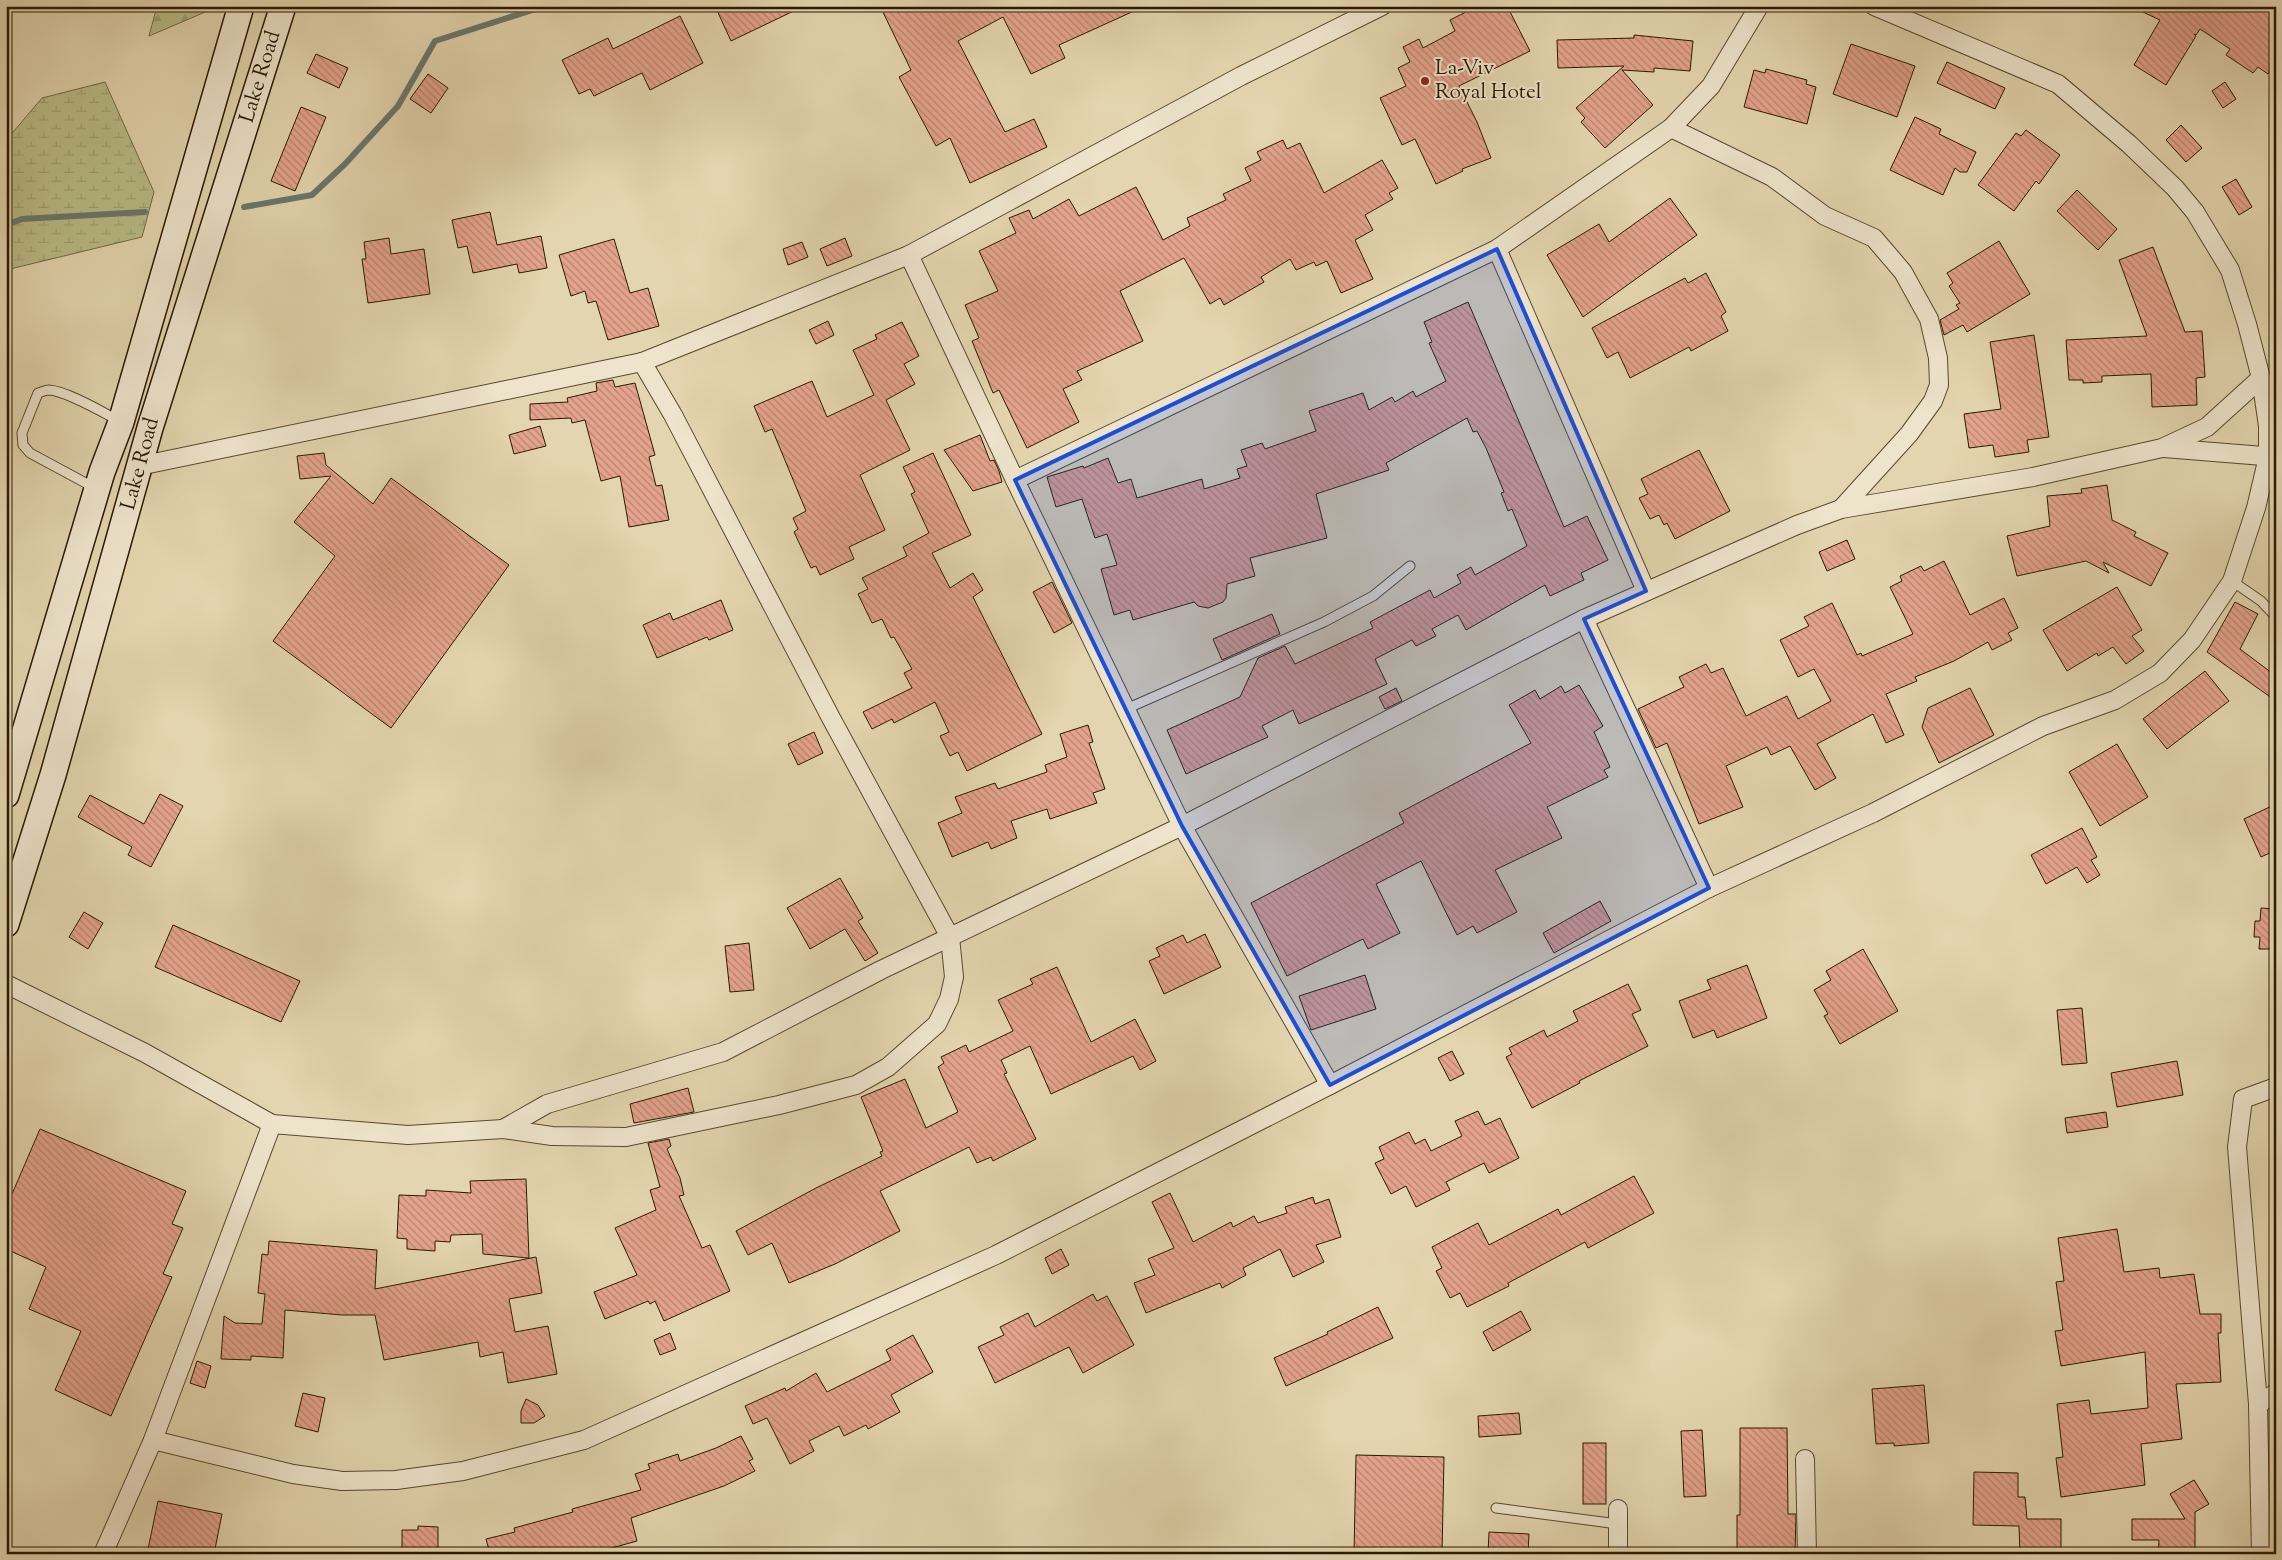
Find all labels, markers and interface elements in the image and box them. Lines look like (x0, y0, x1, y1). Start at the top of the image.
street label: Lake Road (233, 27, 289, 127)
place label: La-Viv Royal Hotel (1435, 54, 1542, 108)
marker: La-Viv Royal Hotel (1419, 75, 1431, 87)
street label: Lake Road (114, 414, 168, 514)

